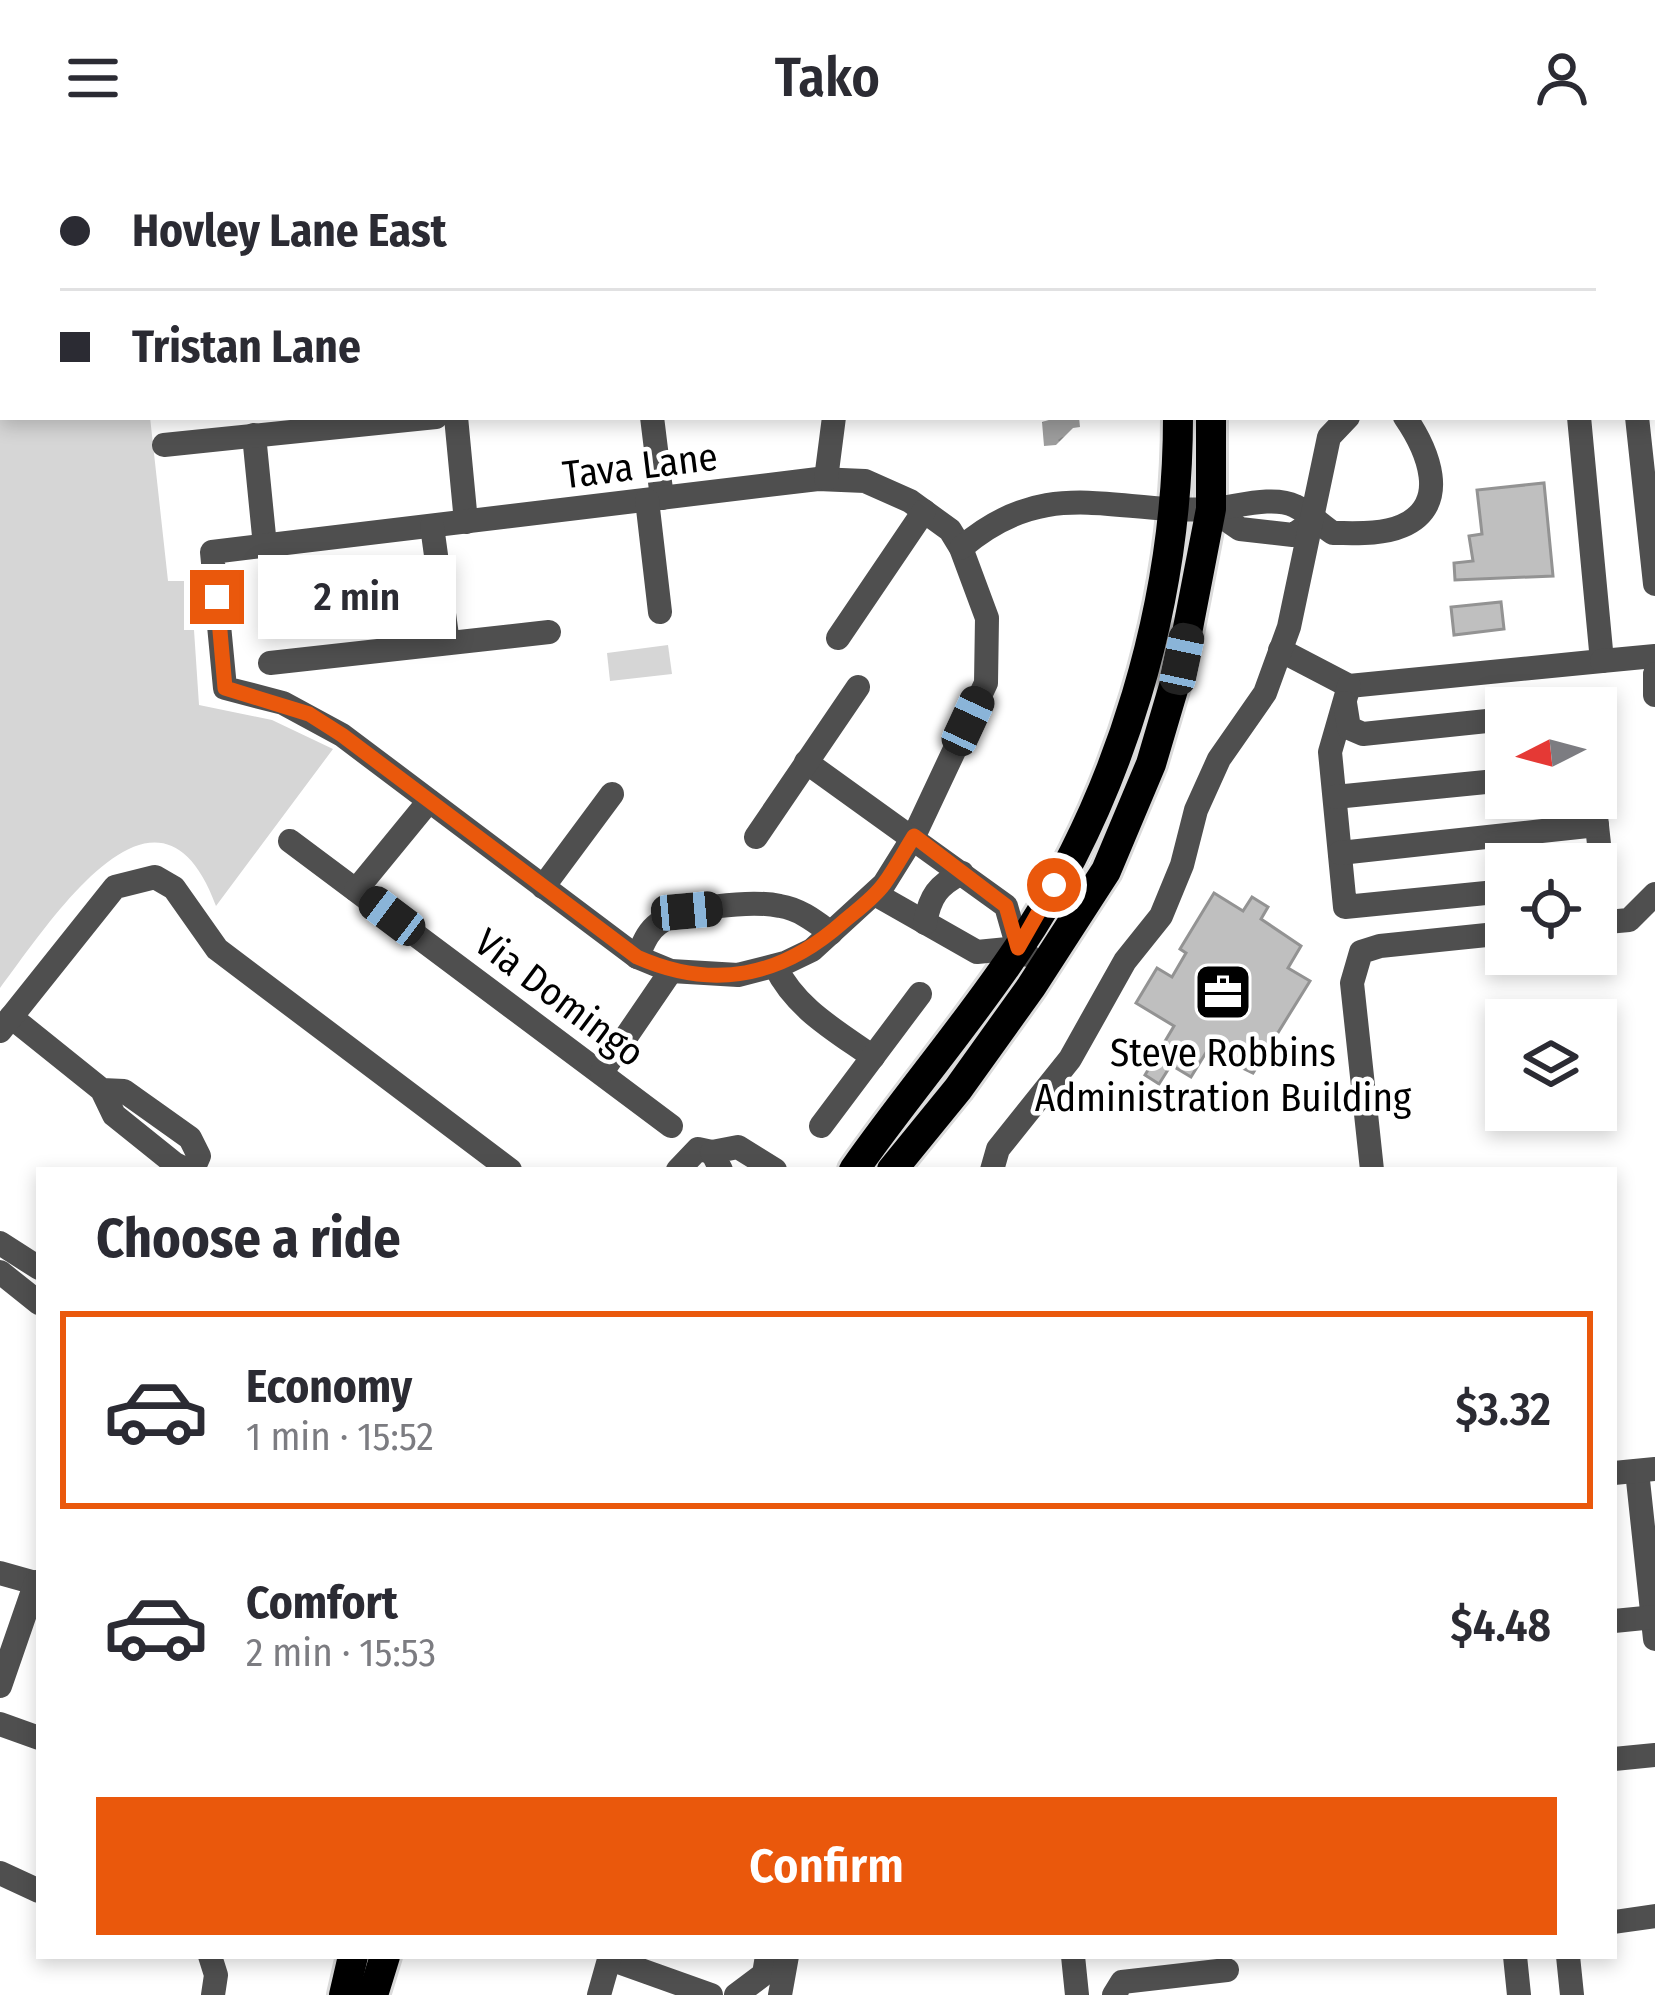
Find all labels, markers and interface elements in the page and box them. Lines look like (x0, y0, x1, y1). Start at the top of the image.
icon: menu (60, 45, 126, 111)
icon: person (1529, 45, 1595, 111)
text: Tako (775, 46, 880, 110)
text: Hovley Lane East (132, 204, 447, 258)
text: Tristan Lane (132, 320, 361, 374)
street label: Tava Lane (560, 434, 720, 498)
callout: 2 min (259, 555, 457, 639)
route end (190, 570, 244, 624)
text: 2 min (314, 574, 400, 620)
car (1157, 620, 1207, 698)
car (936, 681, 1000, 761)
north arrow (1485, 687, 1617, 819)
map controls (1485, 687, 1617, 1131)
button: locate (1485, 843, 1617, 975)
route start (1027, 858, 1081, 912)
car (352, 880, 432, 952)
car (650, 890, 724, 932)
street label: Via Domingo (466, 919, 653, 1076)
office icon: Steve Robbins Administration Building (1192, 961, 1254, 1023)
button: layers (1485, 999, 1617, 1131)
place label: Steve Robbins Administration Building (1035, 1030, 1412, 1121)
text: Choose a ride (96, 1207, 401, 1271)
icon: car (102, 1356, 210, 1464)
text: Economy (246, 1360, 412, 1414)
text: $3.32 (1456, 1383, 1551, 1437)
text: 1 min · 15:52 (246, 1414, 434, 1460)
icon: car (102, 1572, 210, 1680)
text: Comfort (246, 1576, 398, 1630)
text: $4.48 (1451, 1599, 1551, 1653)
text: 2 min · 15:53 (246, 1630, 436, 1676)
button: Confirm (96, 1797, 1557, 1935)

